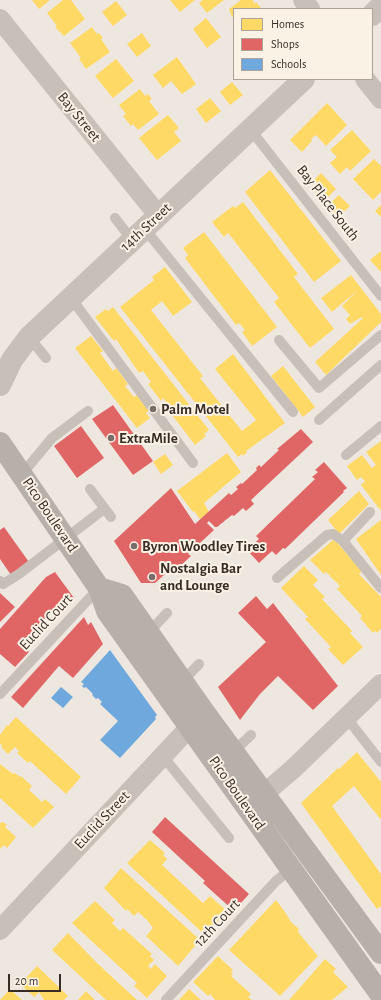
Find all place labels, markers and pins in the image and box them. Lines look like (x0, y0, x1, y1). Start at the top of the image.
place label: Palm Motel (161, 400, 230, 418)
marker: Palm Motel (148, 404, 158, 414)
place label: ExtraMile (119, 429, 178, 447)
marker: ExtraMile (106, 433, 116, 443)
place label: Byron Woodley Tires (142, 537, 265, 555)
marker: Byron Woodley Tires (129, 541, 139, 551)
place label: Nostalgia Bar and Lounge (160, 559, 241, 594)
marker: Nostalgia Bar and Lounge (147, 572, 157, 582)

